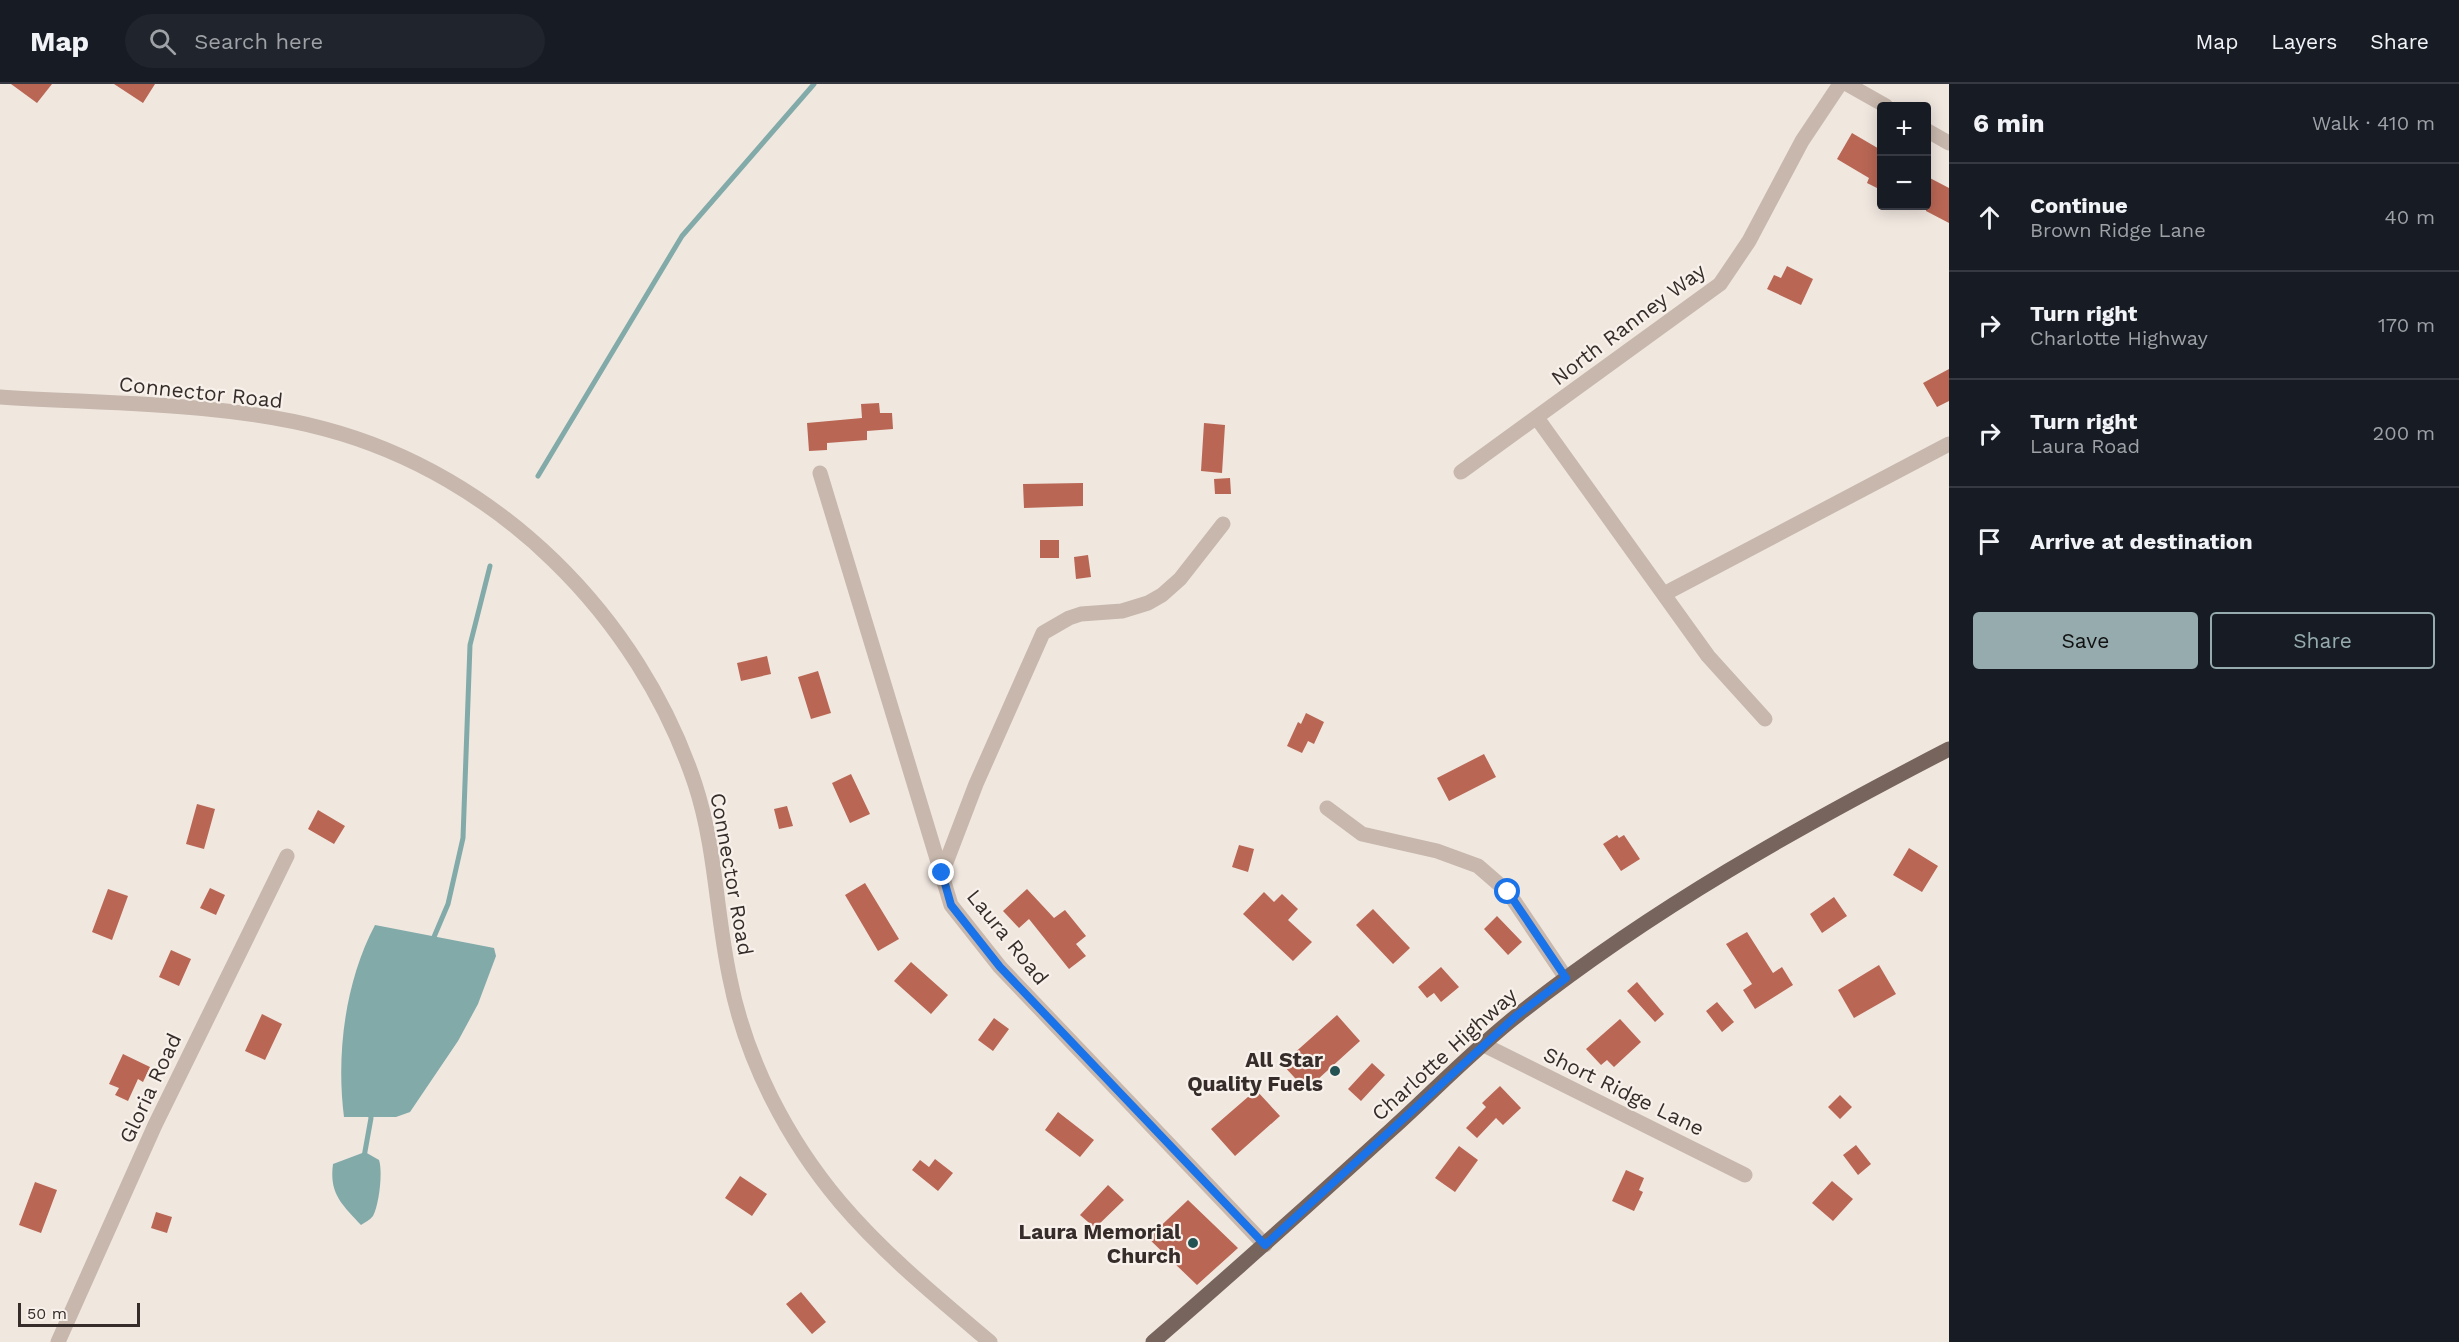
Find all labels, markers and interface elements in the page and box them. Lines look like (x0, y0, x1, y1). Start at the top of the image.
search box (125, 14, 545, 68)
text: Map (30, 25, 89, 58)
icon: search (146, 25, 179, 58)
text: Search here (194, 29, 323, 54)
text: Map (2195, 29, 2238, 54)
text: Layers (2271, 29, 2337, 54)
text: Share (2370, 29, 2429, 54)
map controls (1877, 102, 1931, 210)
button: + (1877, 102, 1931, 156)
text: 6 min (1973, 108, 2045, 138)
text: Walk · 410 m (2312, 111, 2435, 135)
button: − (1877, 156, 1931, 210)
text: Continue (2030, 193, 2128, 218)
icon: ahead (1973, 201, 2006, 234)
text: 40 m (2384, 205, 2435, 229)
text: Brown Ridge Lane (2030, 218, 2206, 242)
street label: North Ranney Way (1546, 258, 1710, 390)
text: Turn right (2030, 301, 2137, 326)
icon: right (1973, 309, 2006, 342)
text: 170 m (2378, 313, 2435, 337)
text: Charlotte Highway (2030, 326, 2208, 350)
street label: Connector Road (118, 371, 284, 413)
text: Turn right (2030, 409, 2137, 434)
icon: right (1973, 417, 2006, 450)
text: 200 m (2373, 421, 2435, 445)
text: Laura Road (2030, 434, 2140, 458)
icon: arrive (1973, 525, 2006, 558)
text: Arrive at destination (2030, 529, 2253, 554)
button: Save (1973, 612, 2198, 669)
button: Share (2210, 612, 2435, 669)
street label: Connector Road (705, 791, 759, 957)
route end (928, 859, 954, 885)
route start (1494, 878, 1520, 904)
street label: Laura Road (962, 884, 1054, 990)
street label: Charlotte Highway (1366, 982, 1522, 1126)
street label: Gloria Road (114, 1029, 186, 1147)
street label: Short Ridge Lane (1540, 1041, 1708, 1141)
place label: All Star Quality Fuels (1187, 1047, 1323, 1096)
marker: All Star Quality Fuels (1328, 1064, 1342, 1078)
place label: Laura Memorial Church (1019, 1219, 1181, 1268)
marker: Laura Memorial Church (1186, 1236, 1200, 1250)
scale bar (18, 1300, 140, 1328)
text: 50 m (27, 1304, 67, 1323)

